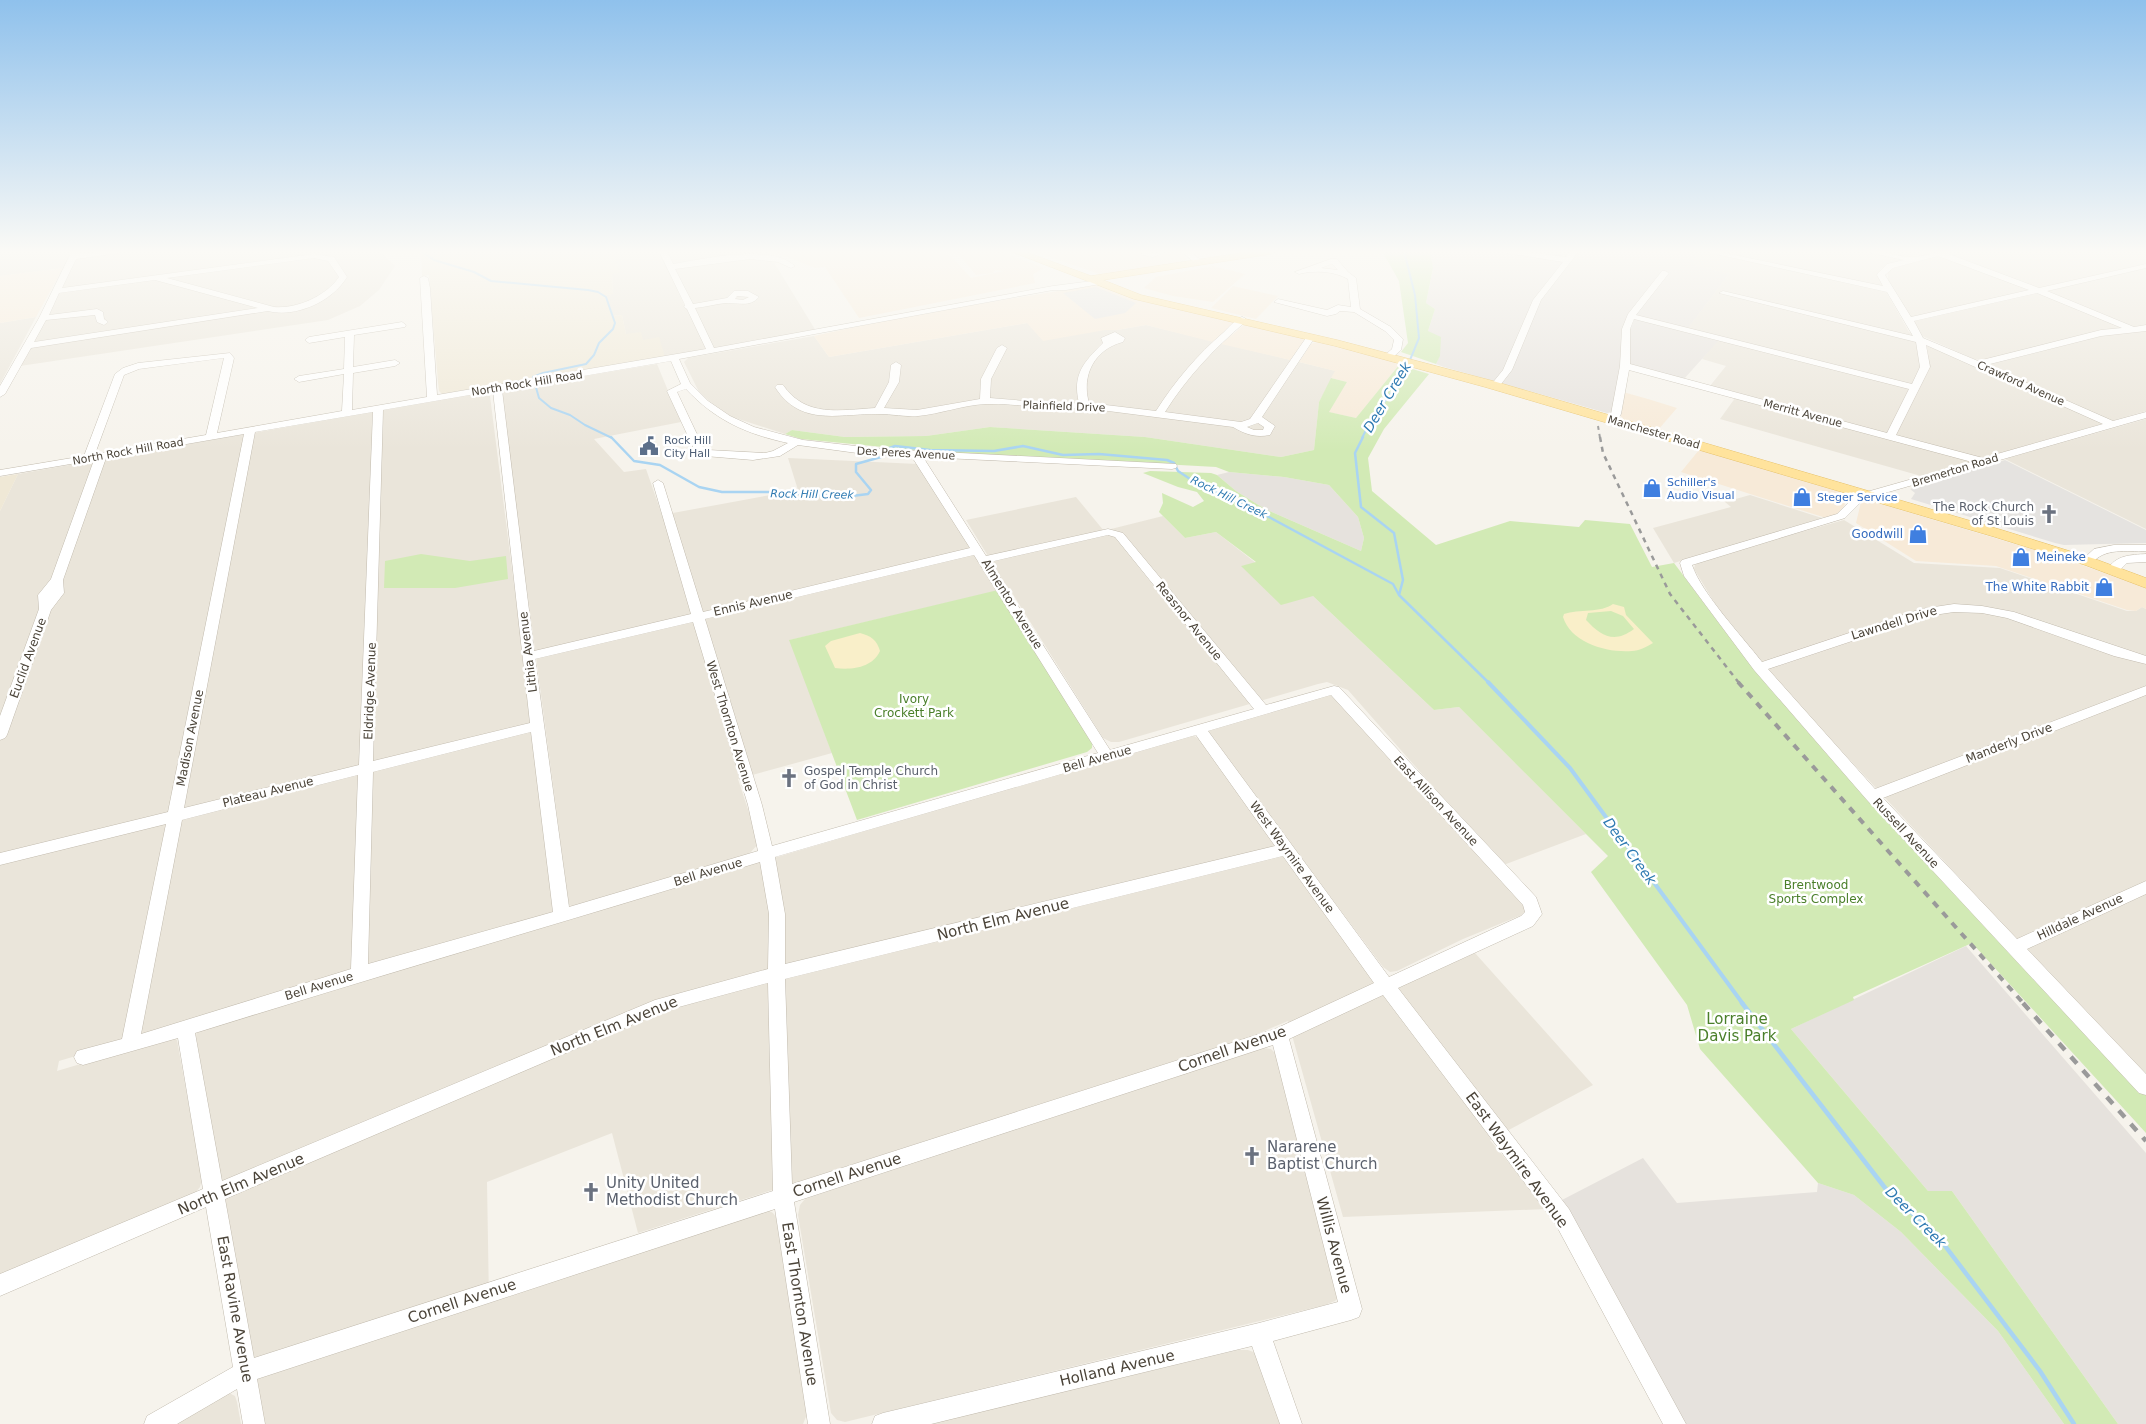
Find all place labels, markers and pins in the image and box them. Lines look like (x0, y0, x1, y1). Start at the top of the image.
place label: Rock Hill City Hall (664, 434, 711, 460)
public building icon: Rock Hill City Hall (638, 435, 660, 457)
place label: Schiller's Audio Visual (1667, 476, 1735, 502)
shop icon: Schiller's Audio Visual (1641, 477, 1663, 499)
shop icon: Steger Service (1791, 486, 1813, 508)
place label: Steger Service (1817, 491, 1898, 504)
place label: The Rock Church of St Louis (1932, 500, 2034, 528)
church icon: The Rock Church of St Louis (2038, 503, 2060, 525)
shop icon: Goodwill (1907, 523, 1929, 545)
place label: Goodwill (1852, 527, 1903, 541)
shop icon: Meineke (2010, 546, 2032, 568)
place label: Meineke (2036, 550, 2086, 564)
shop icon: The White Rabbit (2093, 576, 2115, 598)
place label: The White Rabbit (1984, 580, 2089, 594)
place label: Gospel Temple Church of God in Christ (804, 764, 938, 792)
church icon: Gospel Temple Church of God in Christ (778, 767, 800, 789)
place label: Nararene Baptist Church (1267, 1138, 1378, 1173)
church icon: Nararene Baptist Church (1241, 1145, 1263, 1167)
place label: Unity United Methodist Church (606, 1174, 738, 1209)
church icon: Unity United Methodist Church (580, 1181, 602, 1203)

